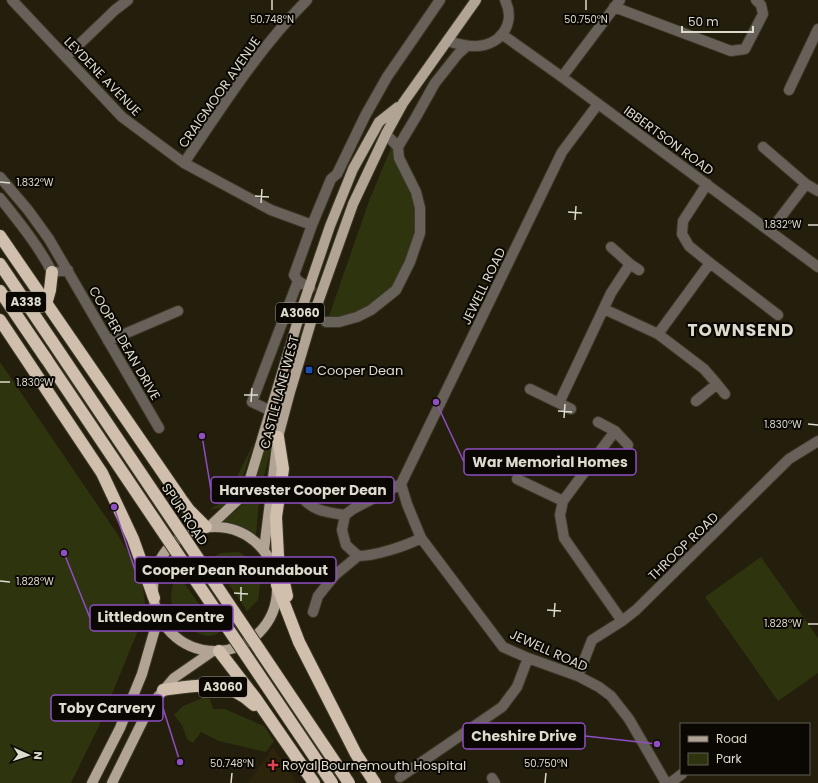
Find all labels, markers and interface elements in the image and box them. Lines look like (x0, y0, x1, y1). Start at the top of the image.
scale bar (682, 8, 753, 34)
text: 50.748°N (250, 12, 294, 27)
text: 50.750°N (564, 12, 608, 27)
text: 50 m (688, 13, 719, 30)
street label: LEYDENE AVENUE (60, 32, 146, 120)
street label: CRAIGMOOR AVENUE (174, 33, 265, 152)
street label: IBBERTSON ROAD (620, 101, 718, 180)
text: 1.832°W (16, 175, 54, 190)
text: 1.832°W (764, 217, 802, 232)
street label: JEWELL ROAD (457, 244, 510, 328)
street label: COOPER DEAN DRIVE (84, 283, 165, 404)
road number: A338 (6, 292, 46, 312)
road number: A3060 (276, 303, 324, 323)
district label: TOWNSEND (688, 318, 794, 342)
street label: CASTLE LANE WEST (255, 333, 304, 451)
place label: Cooper Dean (317, 361, 403, 380)
marker: Cooper Dean (304, 365, 314, 375)
text: 1.830°W (16, 375, 54, 390)
text: 1.830°W (764, 417, 802, 432)
callout: War Memorial Homes (464, 449, 636, 475)
text: War Memorial Homes (472, 452, 628, 472)
callout: Harvester Cooper Dean (211, 477, 394, 503)
street label: SPUR ROAD (157, 479, 212, 549)
text: Harvester Cooper Dean (219, 480, 387, 500)
street label: THROOP ROAD (644, 508, 723, 585)
callout: Cooper Dean Roundabout (135, 557, 336, 583)
text: Cooper Dean Roundabout (142, 560, 328, 580)
text: 1.828°W (16, 574, 54, 589)
callout: Littledown Centre (90, 605, 233, 631)
text: Littledown Centre (98, 607, 225, 627)
text: 1.828°W (764, 616, 802, 631)
street label: JEWELL ROAD (507, 625, 591, 676)
road number: A3060 (199, 677, 247, 697)
callout: Toby Carvery (51, 695, 163, 721)
text: Toby Carvery (59, 698, 156, 718)
callout: Cheshire Drive (463, 723, 585, 749)
legend (680, 723, 810, 775)
text: Cheshire Drive (471, 726, 577, 746)
text: Road (716, 730, 747, 747)
north arrow (8, 735, 48, 775)
text: Park (716, 750, 743, 767)
text: N (30, 751, 46, 760)
text: 50.748°N (210, 756, 254, 771)
place label: Royal Bournemouth Hospital (282, 756, 466, 775)
text: 50.750°N (524, 756, 568, 771)
marker: Royal Bournemouth Hospital (267, 759, 279, 771)

